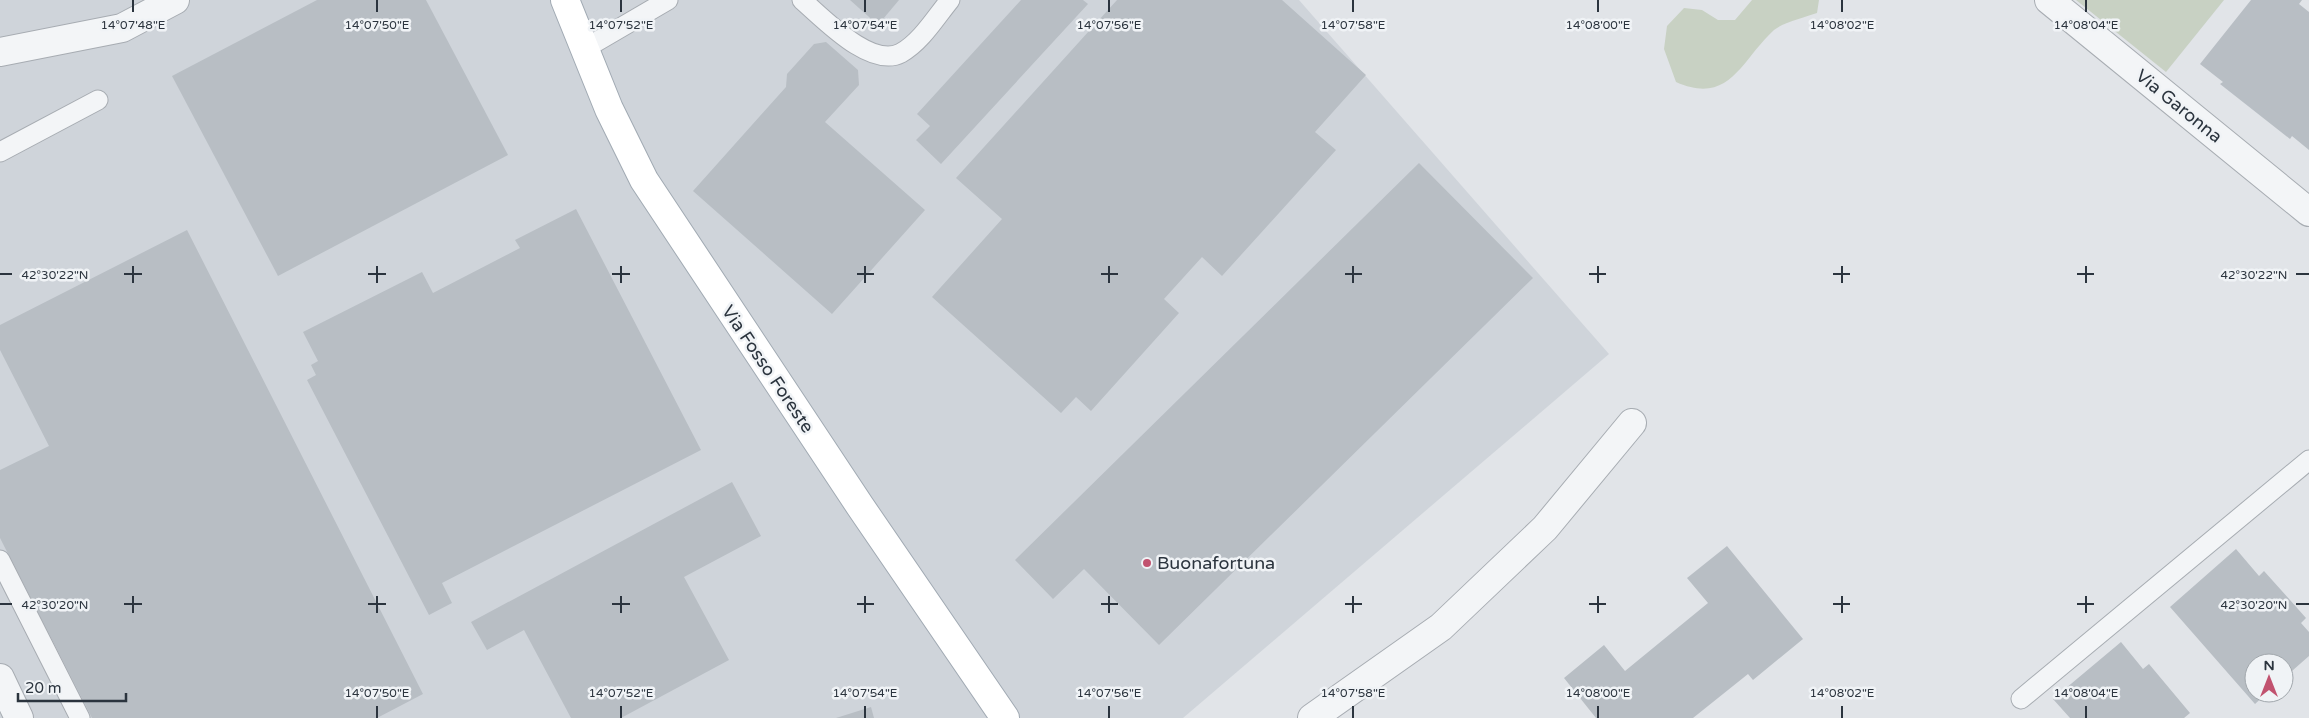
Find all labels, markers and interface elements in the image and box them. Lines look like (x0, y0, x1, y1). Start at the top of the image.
text: 14°07'48"E (100, 18, 166, 32)
text: 14°07'50"E (344, 18, 410, 32)
text: 14°07'52"E (588, 18, 654, 32)
text: 14°07'54"E (832, 18, 898, 32)
text: 14°07'56"E (1076, 18, 1142, 32)
text: 14°07'58"E (1320, 18, 1386, 32)
text: 14°08'00"E (1565, 18, 1631, 32)
text: 14°08'02"E (1809, 18, 1875, 32)
text: 14°08'04"E (2053, 18, 2119, 32)
street label: Via Garonna (2131, 64, 2227, 148)
text: 42°30'22"N (22, 268, 89, 282)
text: 42°30'22"N (2221, 268, 2288, 282)
street label: Via Fosso Foreste (717, 301, 819, 437)
place label: Buonafortuna (1157, 552, 1275, 574)
marker: Buonafortuna (1141, 557, 1153, 569)
text: 42°30'20"N (22, 598, 89, 612)
text: 42°30'20"N (2221, 598, 2288, 612)
north arrow (2244, 653, 2294, 703)
text: N (2263, 657, 2275, 674)
scale bar (18, 670, 125, 702)
text: 20 m (25, 679, 62, 697)
text: 14°07'50"E (344, 686, 410, 700)
text: 14°07'52"E (588, 686, 654, 700)
text: 14°07'54"E (832, 686, 898, 700)
text: 14°07'56"E (1076, 686, 1142, 700)
text: 14°07'58"E (1320, 686, 1386, 700)
text: 14°08'00"E (1565, 686, 1631, 700)
text: 14°08'02"E (1809, 686, 1875, 700)
text: 14°08'04"E (2053, 686, 2119, 700)

